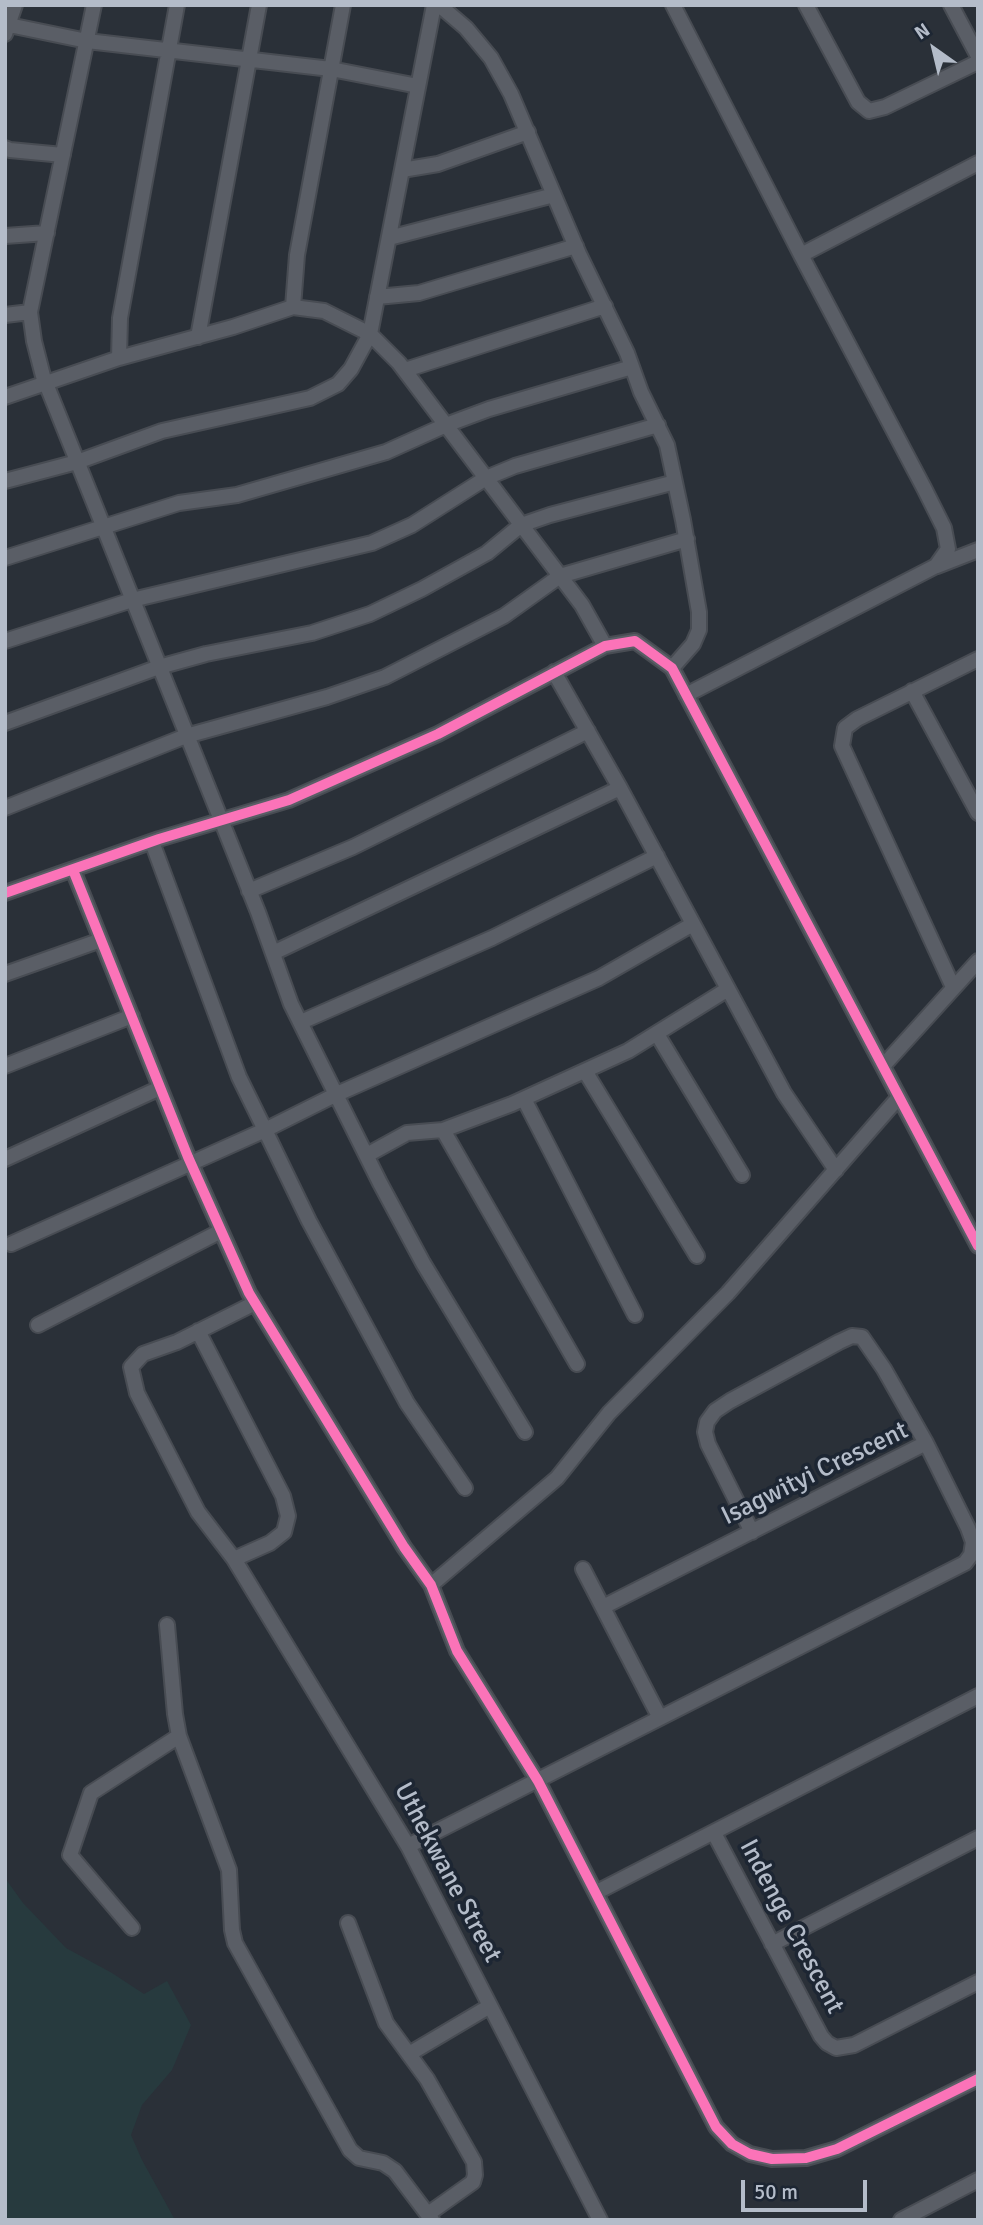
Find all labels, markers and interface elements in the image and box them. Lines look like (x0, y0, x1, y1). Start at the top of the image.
north arrow (899, 14, 969, 84)
text: N (910, 18, 934, 45)
street label: Isagwityi Crescent (717, 1415, 913, 1533)
street label: Uthekwane Street (386, 1778, 508, 1968)
street label: Indenge Crescent (732, 1835, 850, 2019)
scale bar (745, 2166, 871, 2210)
text: 50 m (754, 2179, 798, 2205)

